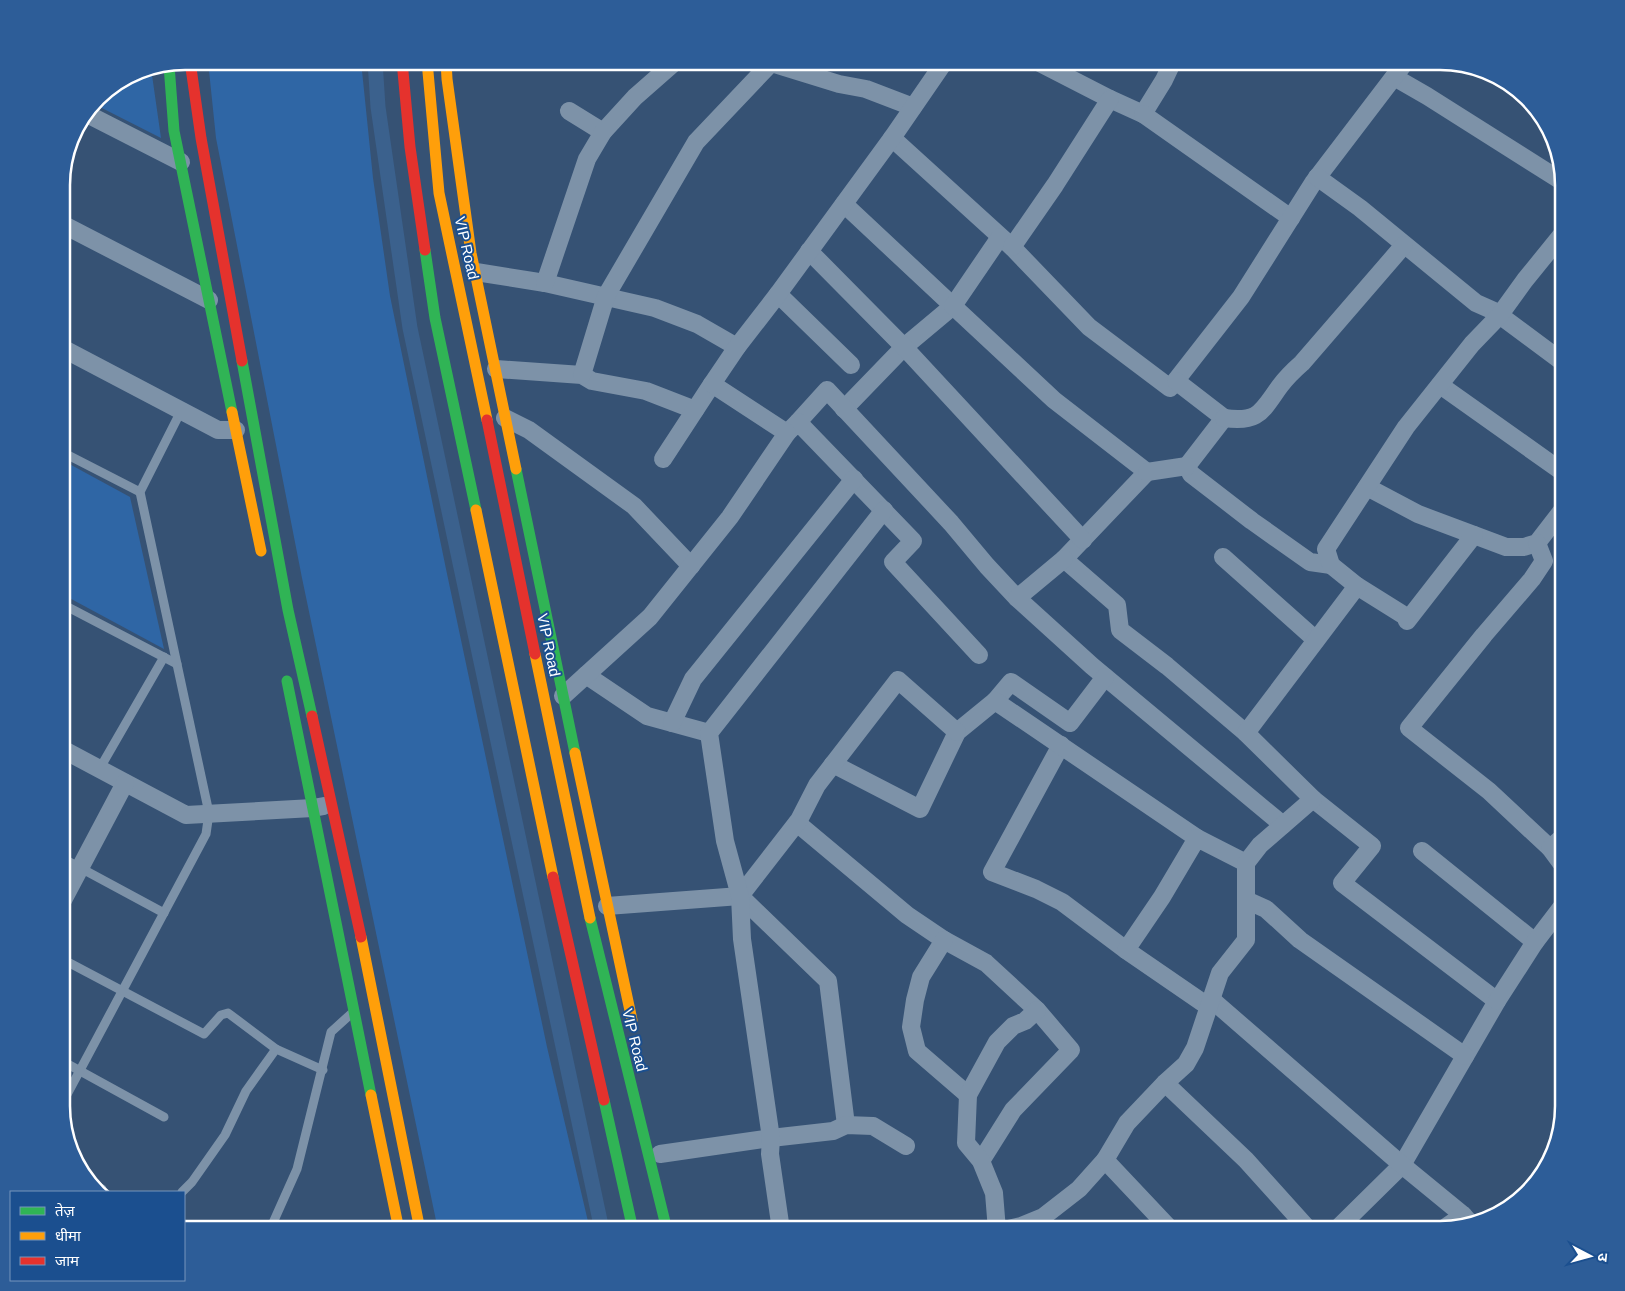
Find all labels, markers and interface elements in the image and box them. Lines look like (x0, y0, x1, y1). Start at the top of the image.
street label: VIP Road (452, 215, 482, 281)
street label: VIP Road (534, 612, 564, 678)
street label: VIP Road (619, 1007, 651, 1073)
legend (10, 1191, 185, 1281)
text: तेज़ (55, 1202, 76, 1219)
text: धीमा (55, 1227, 82, 1244)
north arrow (1565, 1231, 1615, 1281)
text: जाम (55, 1252, 80, 1269)
text: उ (1594, 1252, 1611, 1263)

